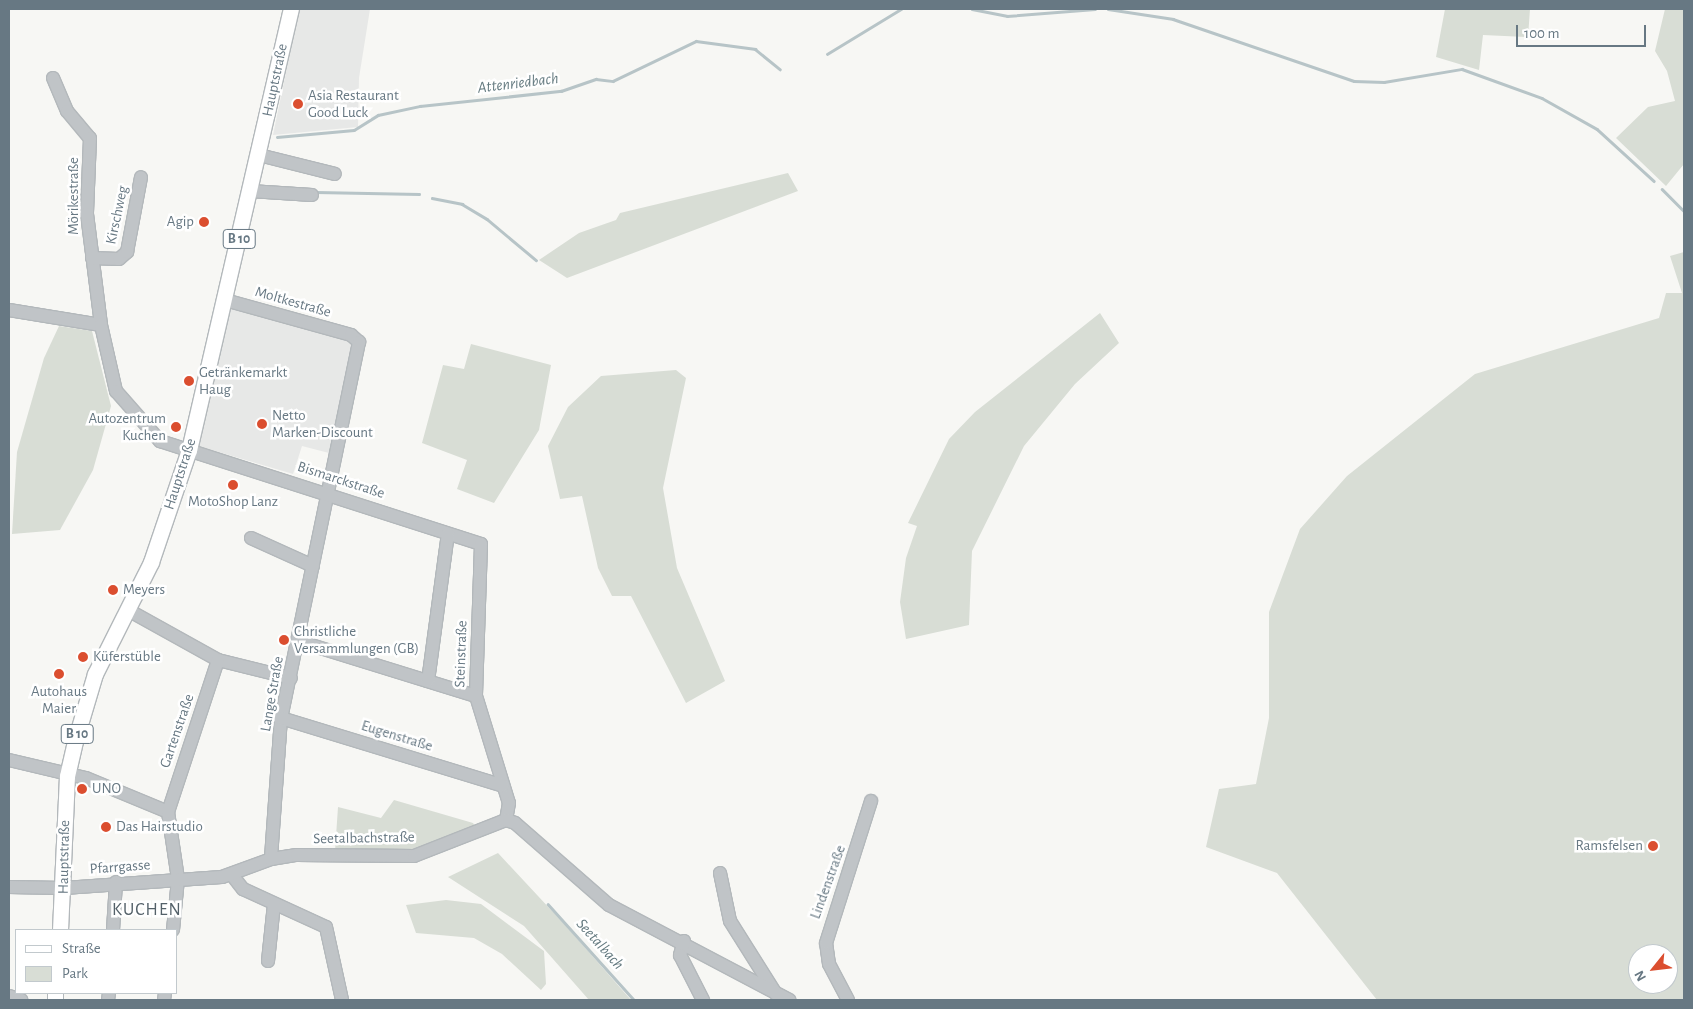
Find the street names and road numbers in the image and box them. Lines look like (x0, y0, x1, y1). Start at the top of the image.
street label: Hauptstraße (258, 42, 292, 118)
street label: Mörikestraße (65, 157, 83, 235)
street label: Kirschweg (102, 184, 132, 246)
road number: B 10 (222, 228, 256, 250)
street label: Moltkestraße (253, 283, 333, 321)
street label: Hauptstraße (160, 436, 200, 512)
street label: Bismarckstraße (295, 457, 387, 503)
street label: Steinstraße (451, 620, 471, 688)
street label: Lange Straße (257, 655, 287, 733)
street label: Gartenstraße (156, 692, 198, 770)
street label: Eugenstraße (359, 717, 435, 755)
road number: B 10 (60, 722, 94, 746)
street label: Hauptstraße (54, 820, 74, 894)
street label: Seetalbachstraße (313, 828, 415, 848)
street label: Lindenstraße (806, 843, 850, 921)
street label: Pfarrgasse (89, 856, 151, 878)

